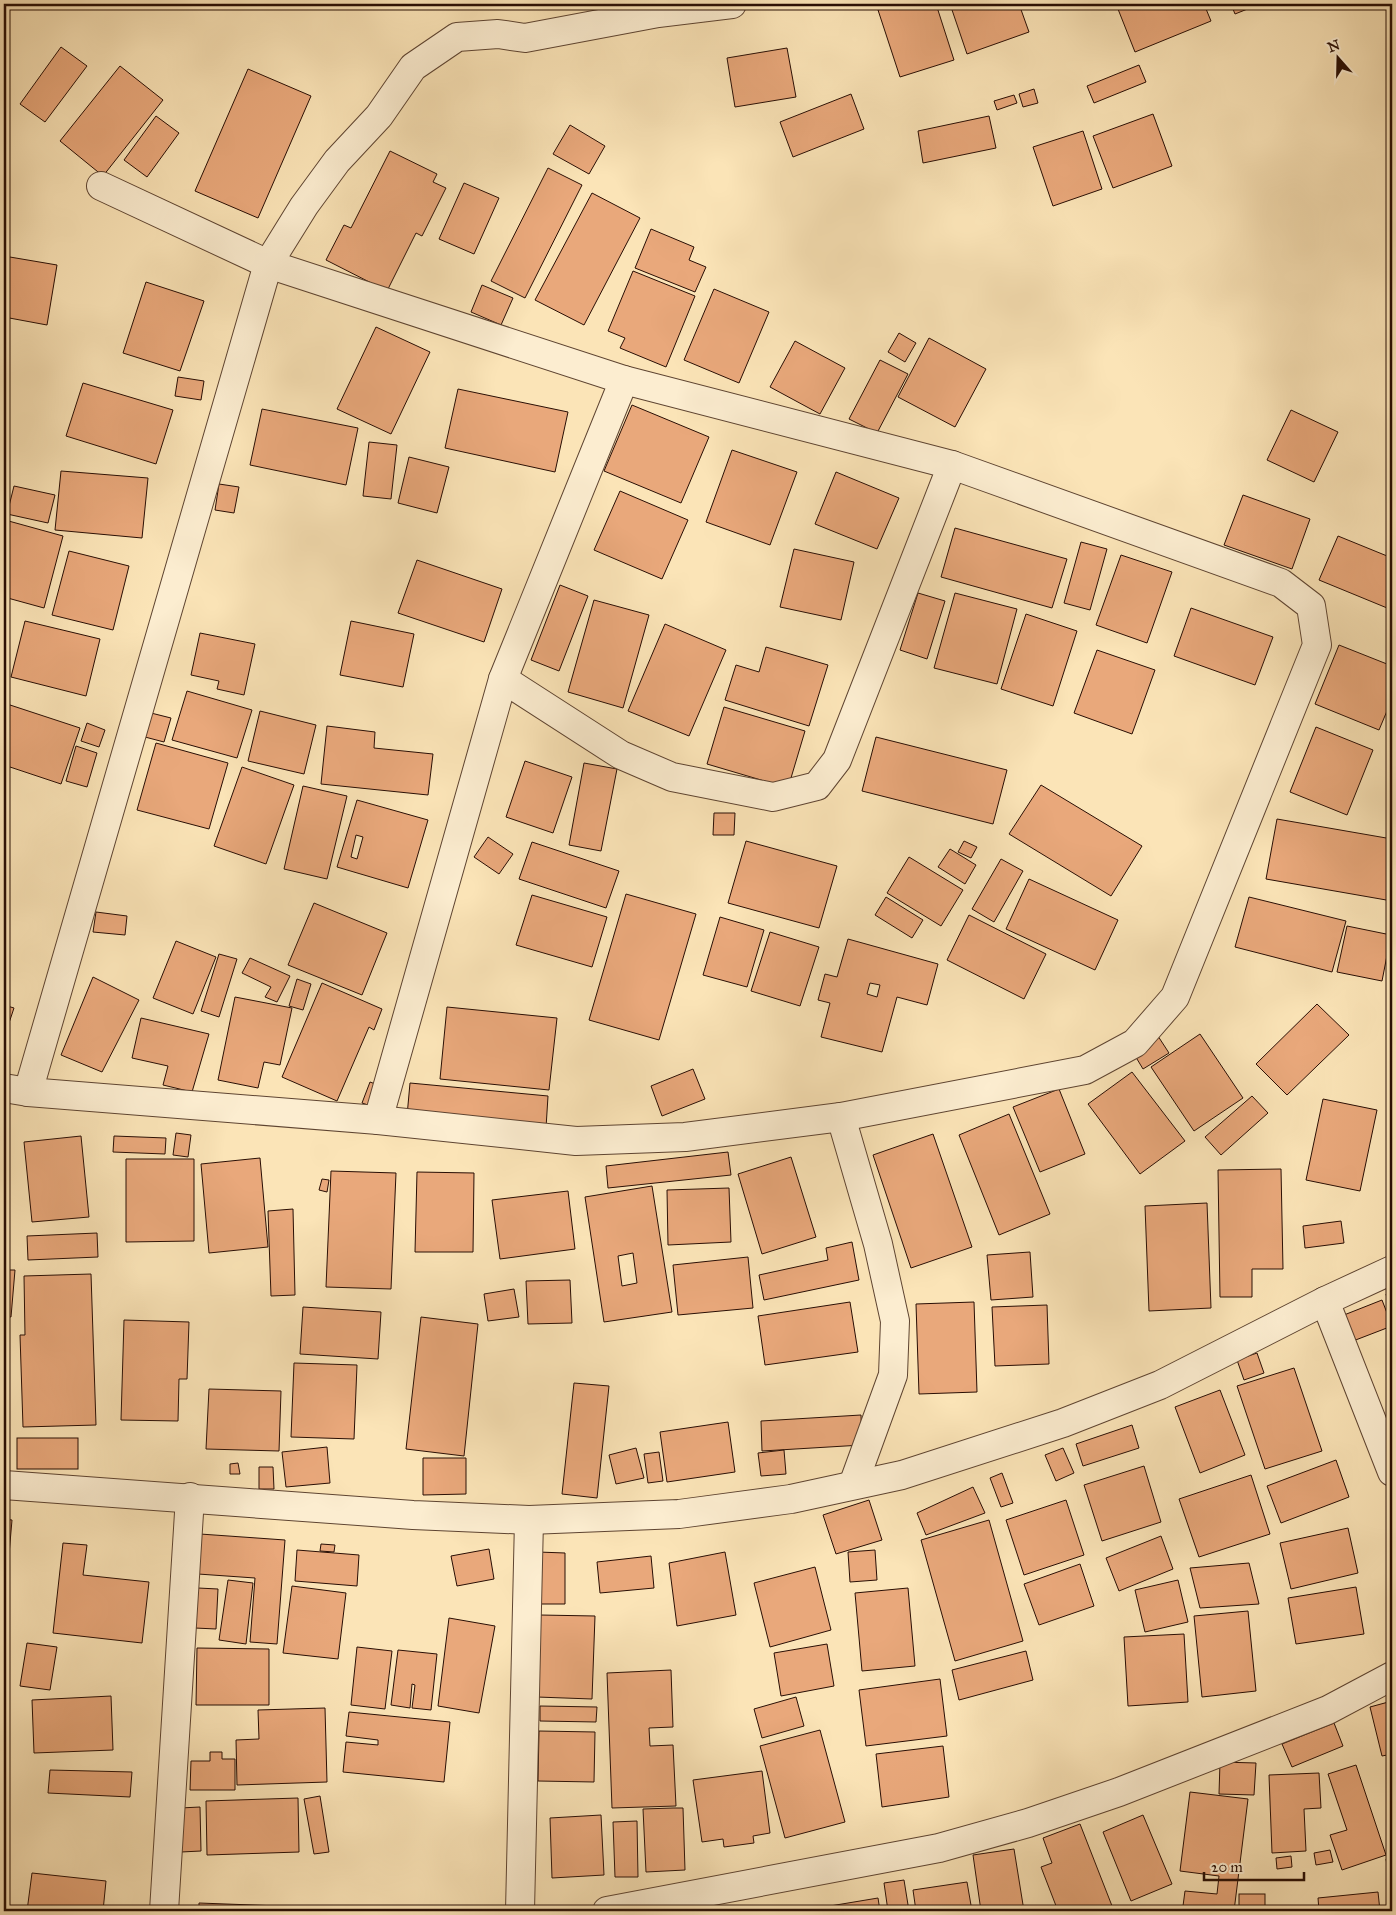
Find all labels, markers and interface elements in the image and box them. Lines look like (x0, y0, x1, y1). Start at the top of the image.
north arrow (1314, 32, 1364, 82)
text: N (1325, 36, 1342, 56)
scale bar (1204, 1850, 1304, 1882)
text: 20 m (1211, 1858, 1243, 1876)

